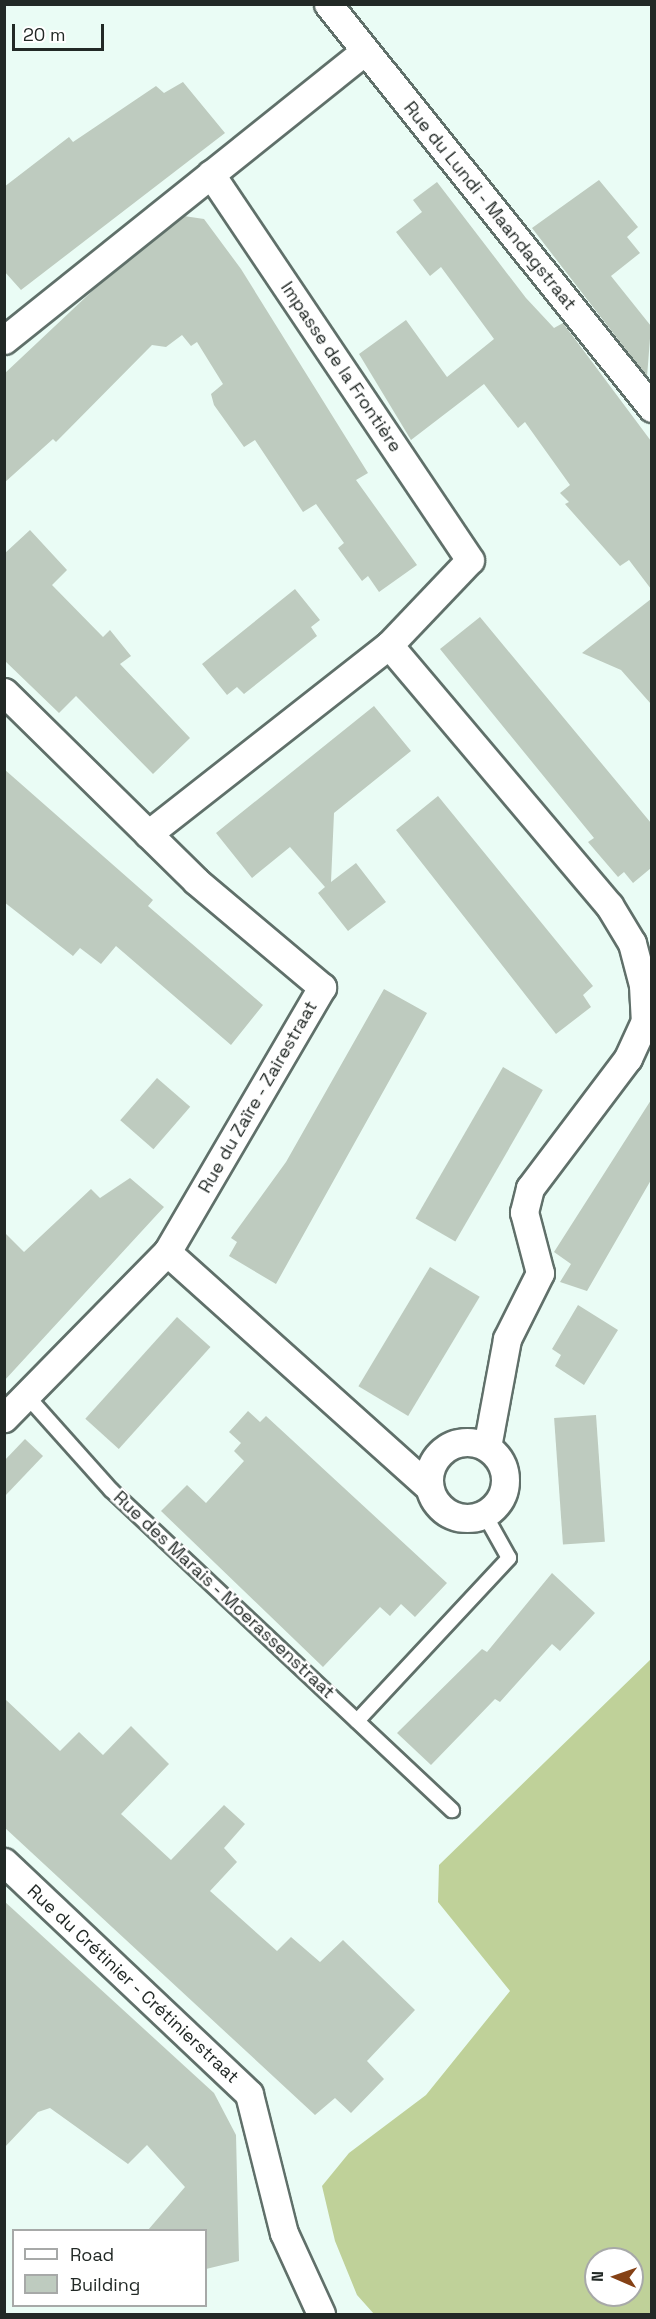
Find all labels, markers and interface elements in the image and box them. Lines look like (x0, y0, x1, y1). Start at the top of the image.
scale bar (15, 12, 106, 50)
text: 20 m (23, 23, 66, 46)
street label: Rue du Lundi - Maandagstraat (399, 97, 581, 315)
street label: Impasse de la Frontière (276, 278, 406, 456)
street label: Rue du Zaïre - Zairestraat (194, 997, 322, 1197)
street label: Rue des Marais - Moerassenstraat (109, 1486, 339, 1704)
street label: Rue du Crétinier - Crétinierstraat (22, 1880, 244, 2088)
legend (12, 2229, 207, 2307)
text: Road (70, 2243, 114, 2266)
north arrow (584, 2247, 644, 2307)
text: N (587, 2271, 608, 2282)
text: Building (70, 2273, 140, 2296)

